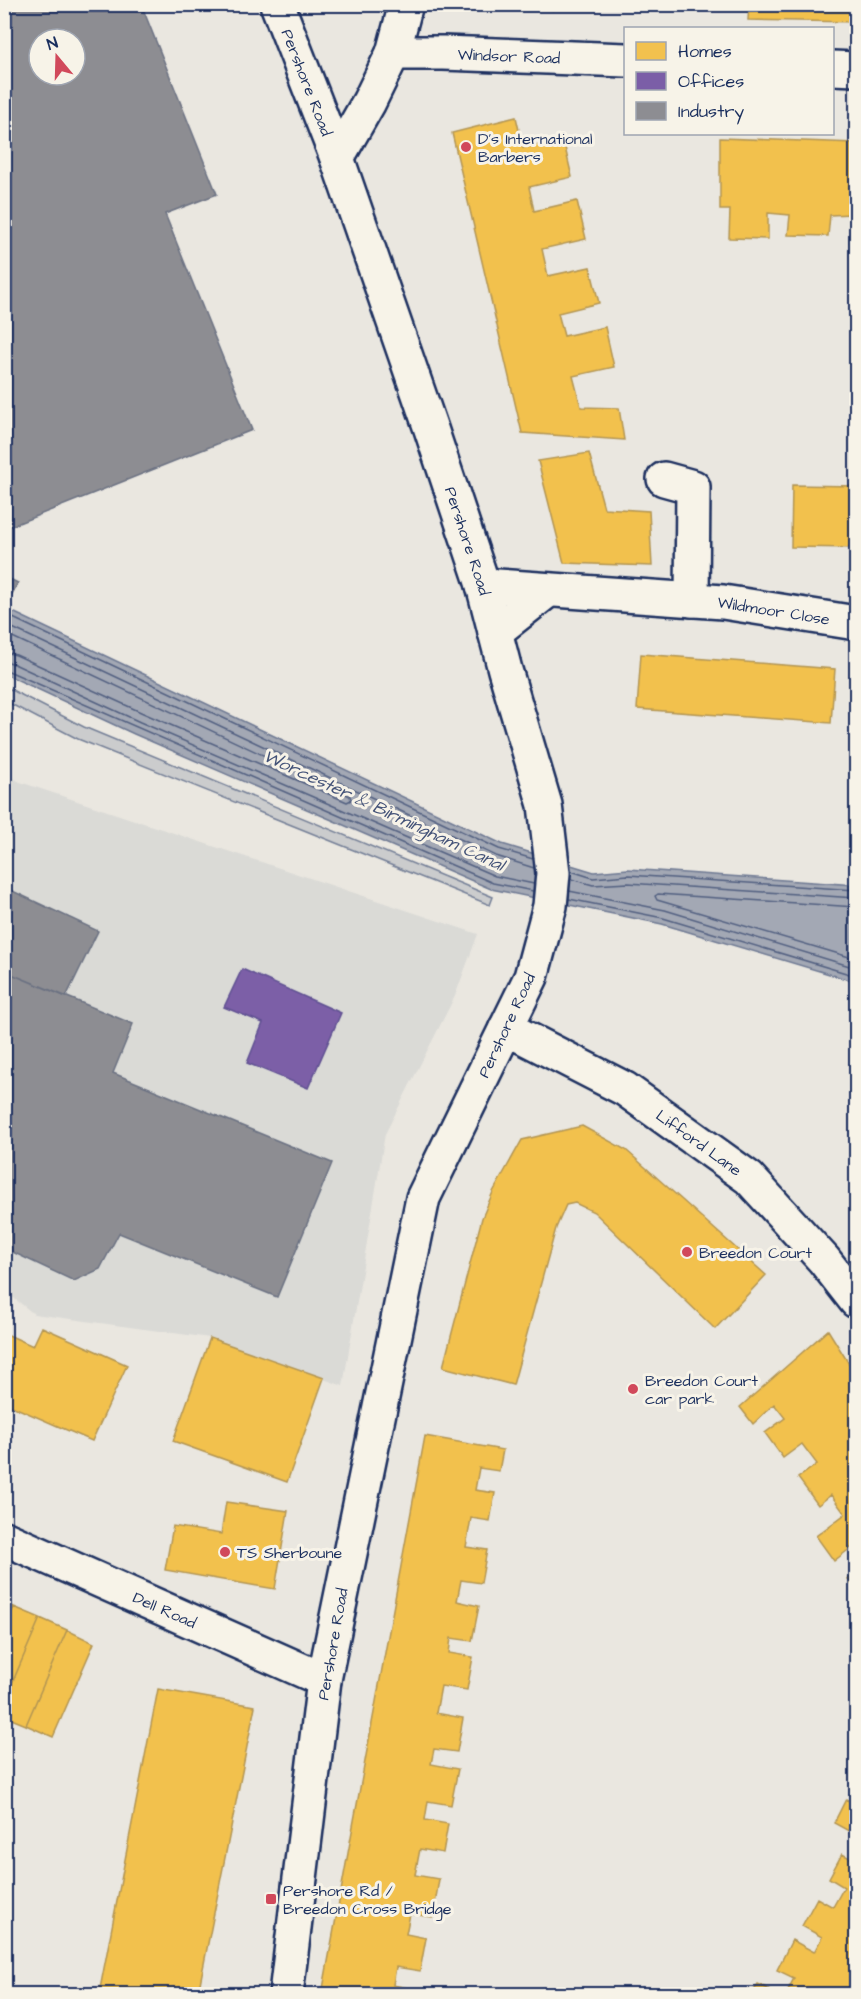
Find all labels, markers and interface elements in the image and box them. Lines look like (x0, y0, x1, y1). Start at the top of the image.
street label: Pershore Road (276, 26, 337, 139)
north arrow (27, 27, 87, 87)
legend (624, 27, 834, 135)
text: N (44, 32, 61, 56)
text: Homes (678, 39, 732, 64)
street label: Windsor Road (457, 44, 561, 69)
text: Offices (678, 69, 744, 94)
text: Industry (678, 99, 744, 125)
place label: D's International Barbers (478, 128, 592, 168)
marker: D's International Barbers (459, 140, 473, 154)
street label: Pershore Road (439, 484, 495, 598)
street label: Wildmoor Close (716, 591, 832, 631)
water label: Worcester & Birmingham Canal (259, 744, 510, 879)
street label: Pershore Road (473, 969, 541, 1081)
street label: Lifford Lane (651, 1105, 746, 1182)
place label: Breedon Court (699, 1242, 812, 1264)
marker: Breedon Court (680, 1245, 694, 1259)
place label: Breedon Court car park (645, 1370, 758, 1410)
marker: Breedon Court car park (626, 1382, 640, 1396)
place label: TS Sherboune (237, 1542, 342, 1564)
marker: TS Sherboune (218, 1545, 232, 1559)
street label: Pershore Road (312, 1586, 354, 1702)
street label: Dell Road (129, 1587, 200, 1634)
place label: Pershore Rd / Breedon Cross Bridge (283, 1880, 452, 1921)
marker: Pershore Rd / Breedon Cross Bridge (264, 1892, 278, 1906)

